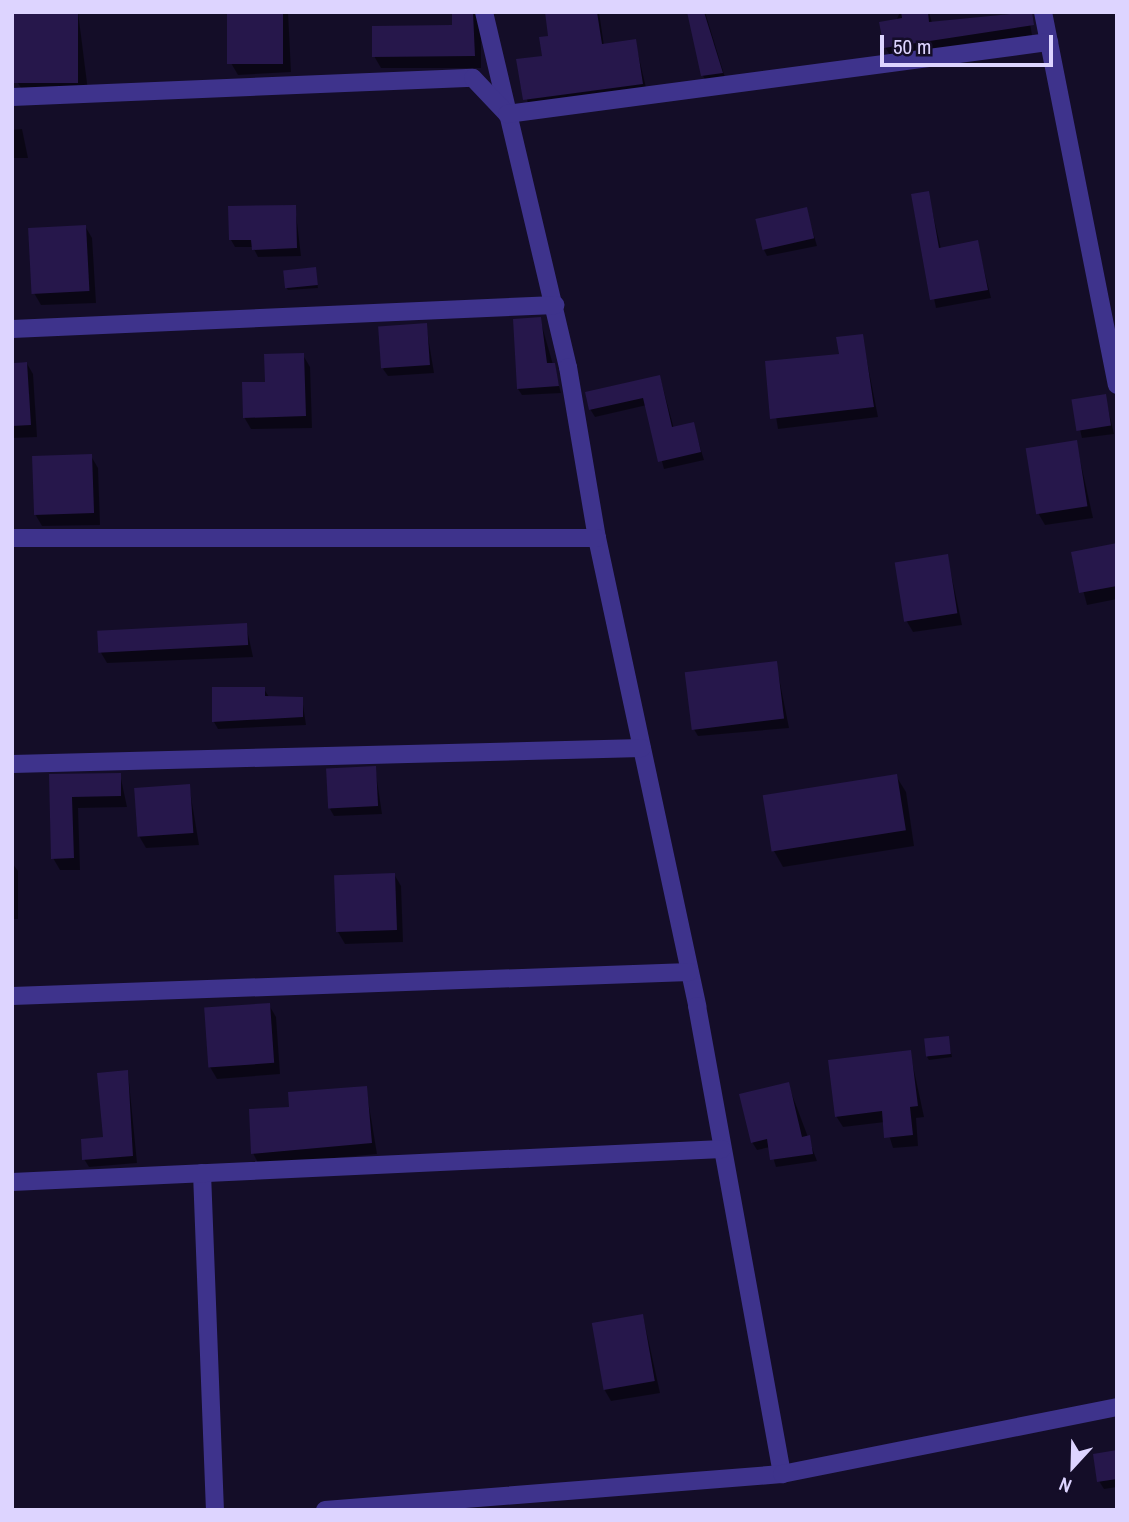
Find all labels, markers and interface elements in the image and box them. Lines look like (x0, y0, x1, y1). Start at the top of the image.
scale bar (884, 21, 1057, 65)
text: 50 m (893, 32, 931, 61)
north arrow (1038, 1431, 1108, 1501)
text: N (1055, 1471, 1075, 1500)

